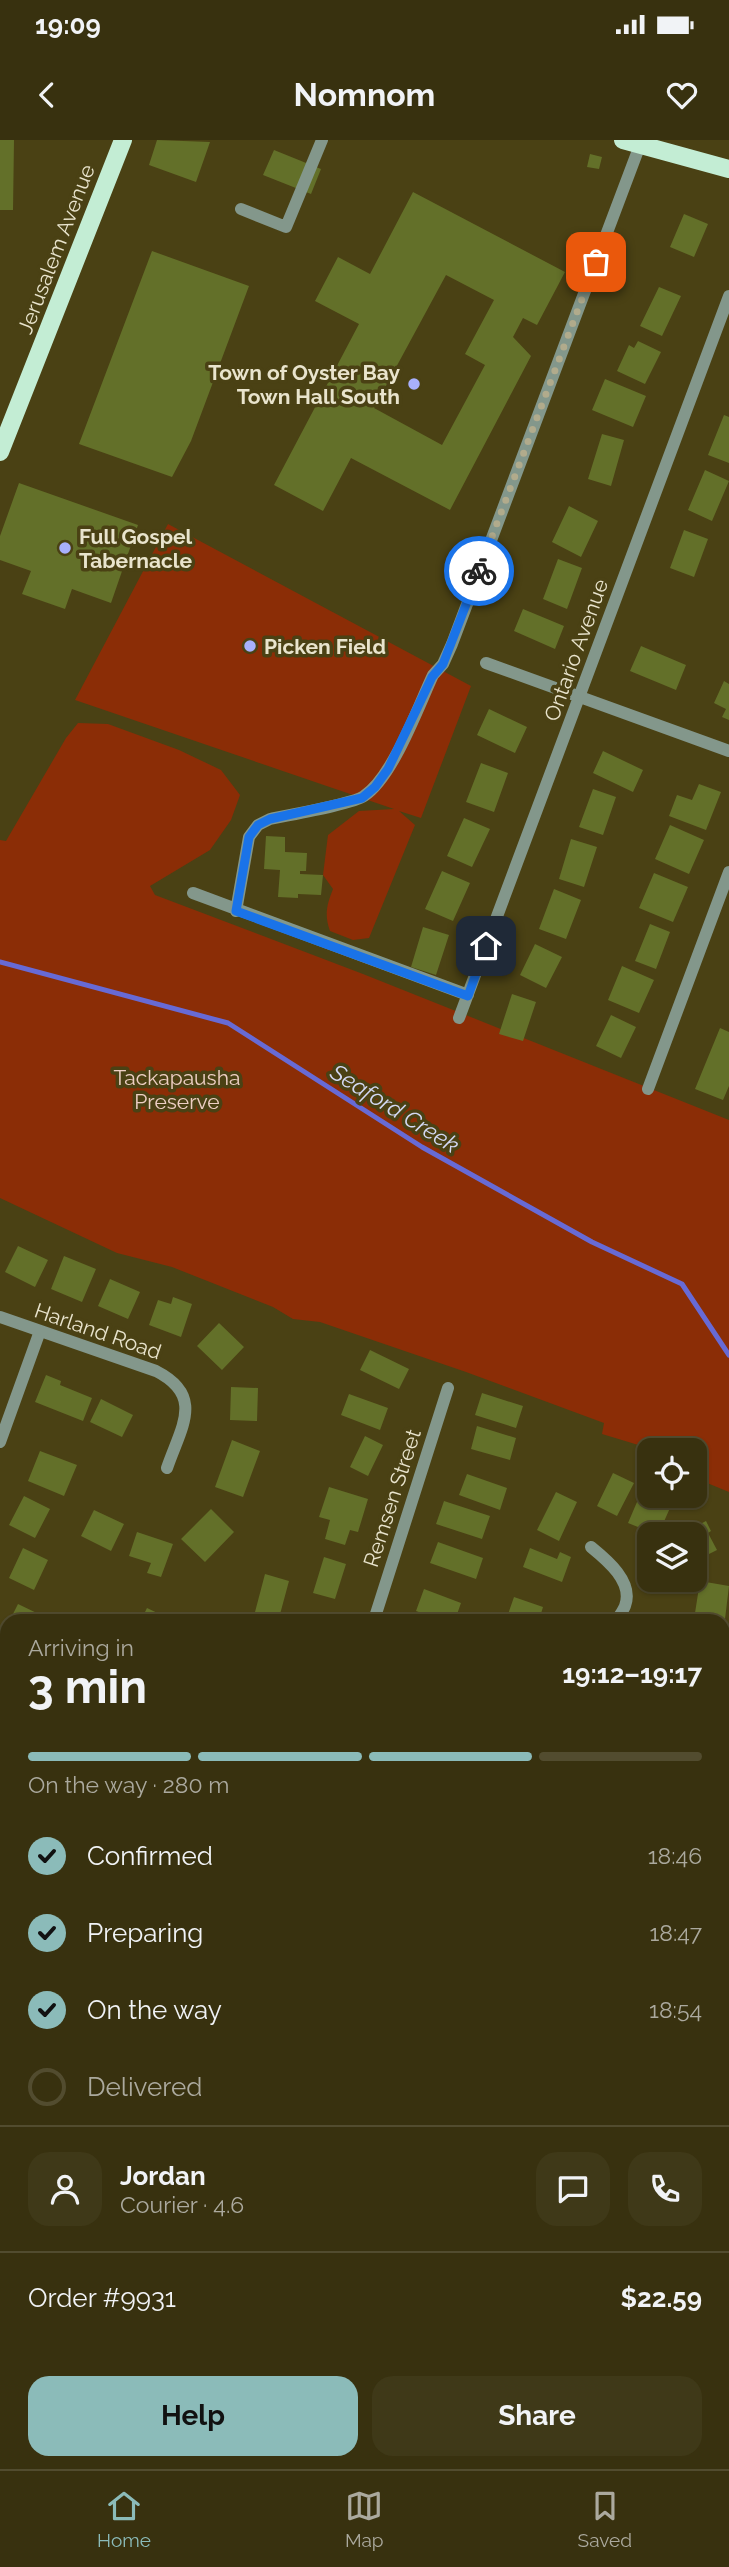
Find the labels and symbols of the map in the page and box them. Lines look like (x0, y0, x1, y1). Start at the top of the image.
street label: Jerusalem Avenue (12, 161, 100, 337)
pin (566, 232, 626, 292)
place label: Town of Oyster Bay Town Hall South (208, 360, 400, 409)
marker: Town of Oyster Bay Town Hall South (406, 376, 422, 392)
place label: Full Gospel Tabernacle (79, 524, 193, 573)
courier (444, 536, 514, 606)
marker: Full Gospel Tabernacle (57, 540, 73, 556)
street label: Ontario Avenue (539, 576, 613, 724)
place label: Picken Field (264, 634, 386, 659)
marker: Picken Field (242, 638, 258, 654)
pin (456, 916, 516, 976)
water label: Seaford Creek (325, 1057, 464, 1158)
park label: Tackapausha Preserve (114, 1065, 240, 1114)
street label: Harland Road (31, 1298, 165, 1364)
street label: Remsen Street (358, 1426, 426, 1570)

